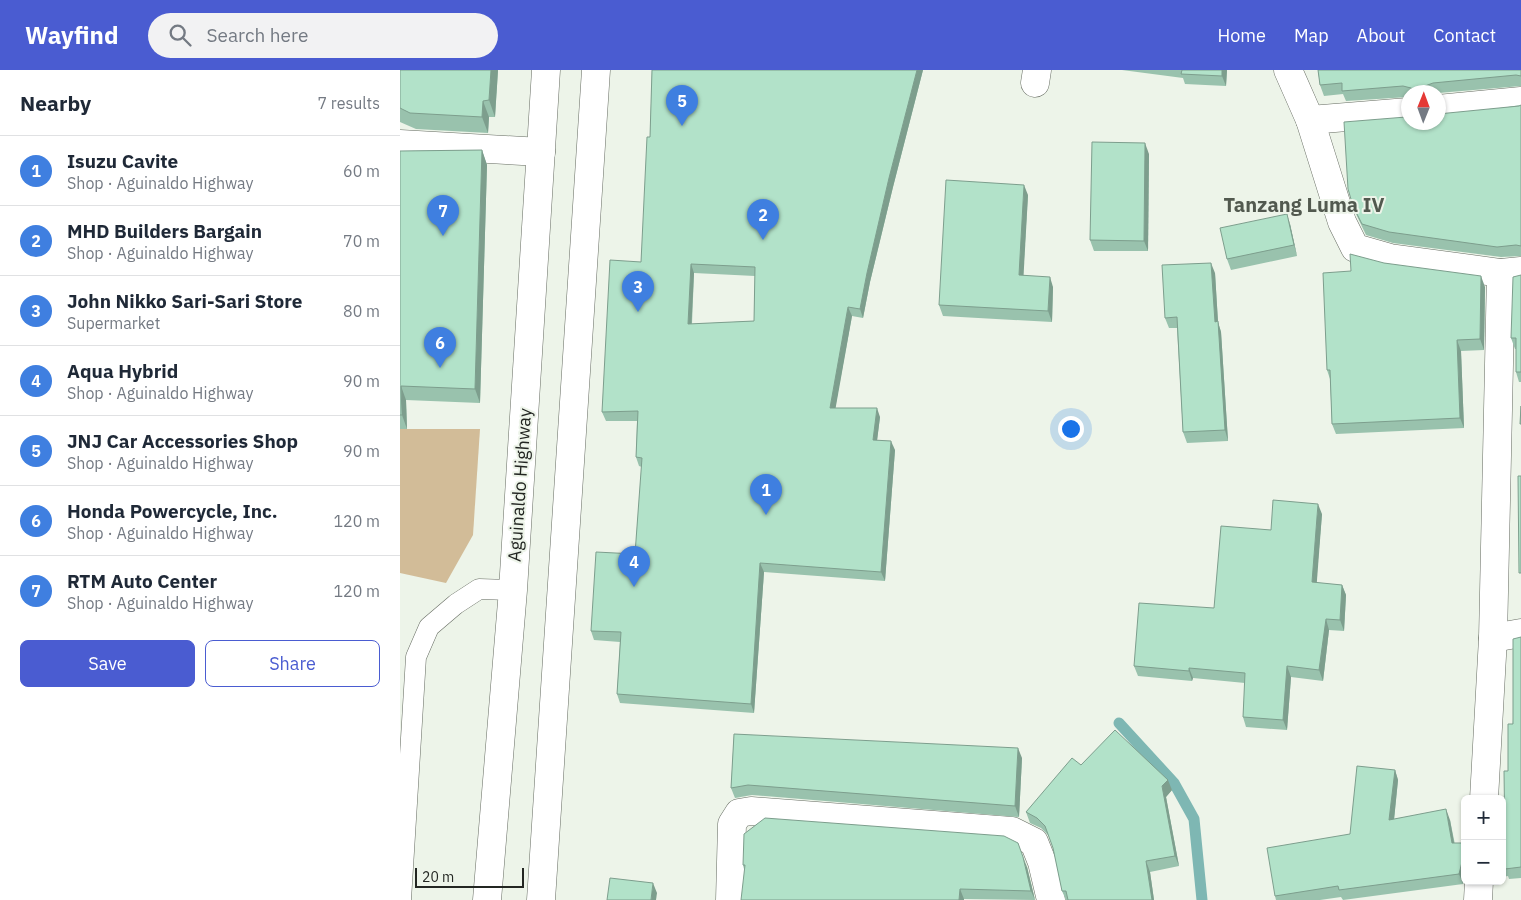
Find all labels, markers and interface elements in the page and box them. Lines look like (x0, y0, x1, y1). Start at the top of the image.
search box (148, 13, 498, 58)
text: Wayfind (25, 19, 118, 51)
icon: search (166, 21, 194, 49)
text: Search here (206, 23, 308, 47)
text: Home (1218, 24, 1266, 47)
text: Map (1294, 24, 1329, 47)
text: About (1357, 24, 1405, 47)
text: Contact (1433, 24, 1496, 47)
pin: 5 (666, 85, 698, 126)
north arrow (1401, 85, 1446, 130)
text: Nearby (20, 89, 91, 117)
text: 7 results (317, 93, 380, 113)
text: Isuzu Cavite (67, 149, 178, 173)
text: 1 (31, 161, 41, 181)
text: 60 m (343, 161, 380, 181)
text: Shop · Aguinaldo Highway (67, 173, 253, 193)
district label: Tanzang Luma IV (1223, 191, 1385, 218)
pin: 7 (427, 195, 459, 236)
pin: 2 (747, 199, 779, 240)
text: MHD Builders Bargain (67, 219, 262, 243)
text: 2 (31, 231, 41, 251)
text: 70 m (343, 231, 380, 251)
text: Shop · Aguinaldo Highway (67, 243, 253, 263)
pin: 3 (622, 271, 654, 312)
text: John Nikko Sari-Sari Store (67, 289, 303, 313)
text: 3 (31, 301, 41, 321)
text: 80 m (343, 301, 380, 321)
text: Supermarket (67, 313, 160, 333)
pin: 6 (424, 327, 456, 368)
text: Aqua Hybrid (67, 359, 178, 383)
text: 4 (31, 371, 41, 391)
text: 90 m (343, 371, 380, 391)
text: Shop · Aguinaldo Highway (67, 383, 253, 403)
street label: Aguinaldo Highway (503, 407, 536, 563)
your location (1058, 416, 1084, 442)
text: JNJ Car Accessories Shop (67, 429, 298, 453)
text: 5 (31, 441, 41, 461)
text: 90 m (343, 441, 380, 461)
text: Shop · Aguinaldo Highway (67, 453, 253, 473)
pin: 1 (750, 474, 782, 515)
text: Honda Powercycle, Inc. (67, 499, 278, 523)
text: 6 (31, 511, 41, 531)
text: 120 m (333, 511, 380, 531)
text: Shop · Aguinaldo Highway (67, 523, 253, 543)
pin: 4 (618, 546, 650, 587)
text: RTM Auto Center (67, 569, 217, 593)
text: 7 (31, 581, 41, 601)
text: 120 m (333, 581, 380, 601)
text: Shop · Aguinaldo Highway (67, 593, 253, 613)
button: Save (20, 640, 195, 687)
button: Share (205, 640, 380, 687)
map controls (1461, 795, 1506, 885)
button: + (1461, 795, 1506, 840)
button: − (1461, 840, 1506, 885)
scale bar (415, 865, 524, 888)
text: 20 m (422, 868, 454, 886)

